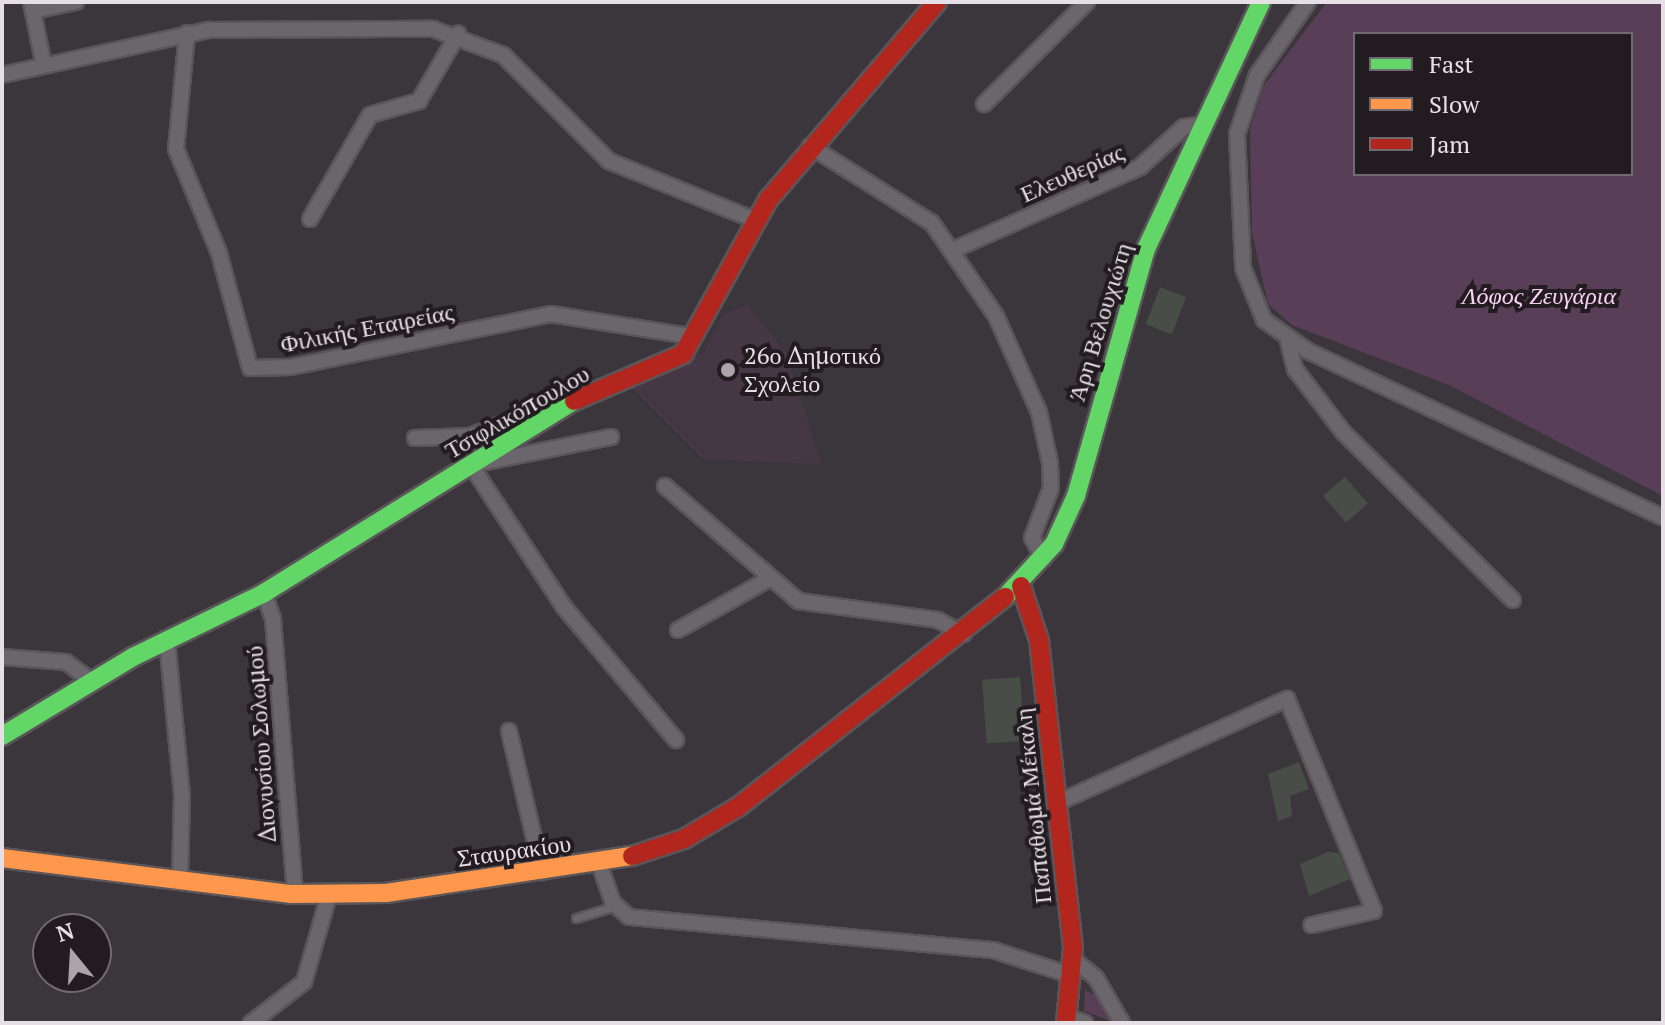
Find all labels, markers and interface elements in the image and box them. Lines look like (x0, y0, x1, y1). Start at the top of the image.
legend (1353, 32, 1633, 176)
text: Fast (1429, 48, 1473, 80)
text: Slow (1429, 88, 1480, 120)
text: Jam (1429, 128, 1470, 160)
street label: Ελευθερίας (1016, 137, 1128, 209)
street label: Άρη Βελουχιώτη (1062, 239, 1138, 405)
park label: Λόφος Ζευγάρια (1462, 282, 1616, 310)
street label: Φιλικής Εταιρείας (278, 297, 456, 359)
place label: 26ο Δημοτικό Σχολείο (744, 342, 881, 398)
street label: Τσιφλικόπουλου (440, 359, 594, 465)
marker: 26ο Δημοτικό Σχολείο (719, 361, 737, 379)
street label: Διονυσίου Σολωμού (240, 645, 282, 843)
street label: Παπαθωμά Μέκαλη (1008, 707, 1058, 905)
street label: Σταυρακίου (455, 829, 573, 873)
north arrow (32, 913, 112, 993)
text: N (53, 915, 77, 948)

